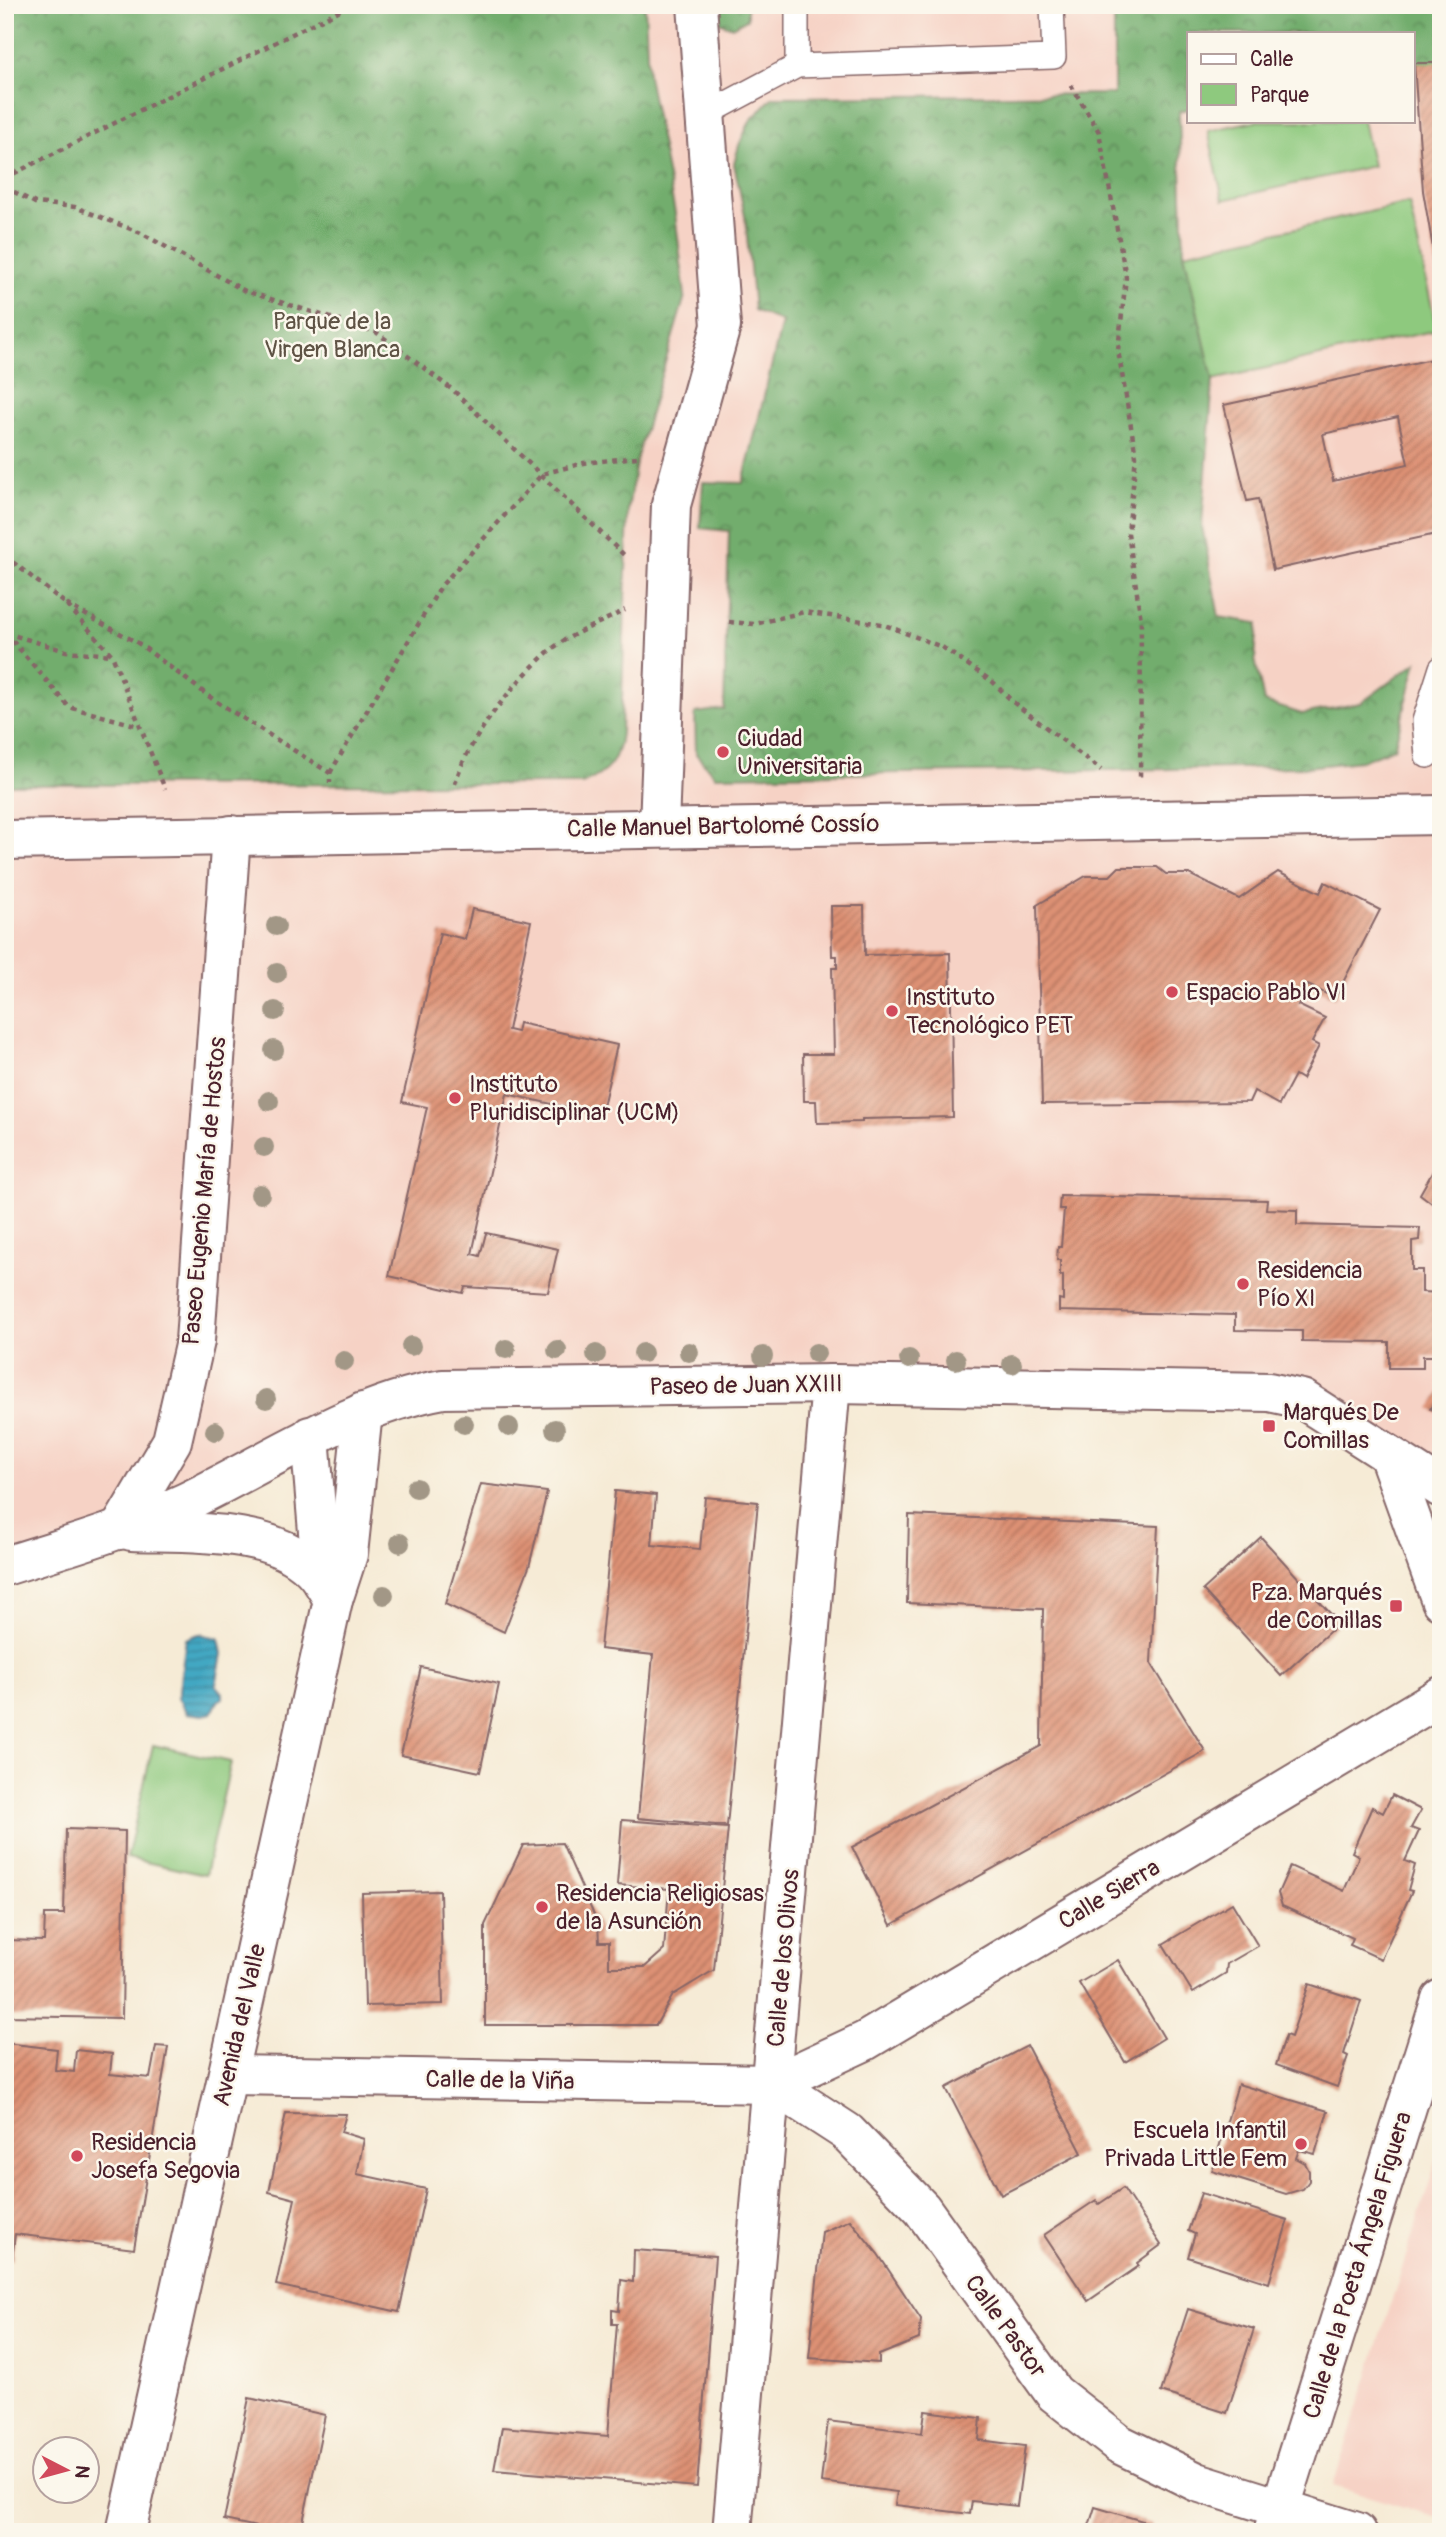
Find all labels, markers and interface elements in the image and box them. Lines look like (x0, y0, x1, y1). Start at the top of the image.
legend (1187, 32, 1414, 122)
text: Calle (1250, 46, 1294, 73)
text: Parque (1250, 82, 1309, 109)
park label: Parque de la Virgen Blanca (264, 307, 400, 364)
place label: Ciudad Universitaria (737, 724, 863, 781)
marker: Ciudad Universitaria (715, 744, 731, 760)
street label: Calle Manuel Bartolomé Cossío (567, 809, 880, 844)
place label: Espacio Pablo VI (1186, 978, 1346, 1007)
place label: Instituto Tecnológico PET (906, 983, 1073, 1040)
marker: Espacio Pablo VI (1164, 984, 1180, 1000)
marker: Instituto Tecnológico PET (884, 1003, 900, 1019)
street label: Paseo Eugenio María de Hostos (177, 1035, 232, 1346)
place label: Instituto Pluridisciplinar (UCM) (469, 1070, 680, 1127)
marker: Instituto Pluridisciplinar (UCM) (447, 1090, 463, 1106)
place label: Residencia Pío XI (1257, 1256, 1362, 1313)
marker: Residencia Pío XI (1235, 1276, 1251, 1292)
street label: Paseo de Juan XXIII (649, 1369, 843, 1402)
place label: Marqués De Comillas (1283, 1398, 1399, 1455)
marker: Marqués De Comillas (1261, 1418, 1277, 1434)
place label: Pza. Marqués de Comillas (1251, 1578, 1382, 1635)
marker: Pza. Marqués de Comillas (1388, 1598, 1404, 1614)
street label: Calle Sierra (1053, 1853, 1165, 1936)
street label: Calle de los Olivos (761, 1868, 806, 2048)
place label: Residencia Religiosas de la Asunción (556, 1879, 764, 1936)
marker: Residencia Religiosas de la Asunción (534, 1899, 550, 1915)
street label: Avenida del Valle (207, 1941, 272, 2109)
street label: Calle de la Viña (425, 2065, 575, 2096)
street label: Calle de la Poeta Ángela Figuera (1297, 2108, 1418, 2422)
place label: Escuela Infantil Privada Little Fem (1104, 2116, 1287, 2173)
place label: Residencia Josefa Segovia (91, 2128, 240, 2185)
marker: Escuela Infantil Privada Little Fem (1293, 2136, 1309, 2152)
marker: Residencia Josefa Segovia (69, 2148, 85, 2164)
street label: Calle Pastor (959, 2269, 1053, 2384)
north arrow (32, 2436, 102, 2506)
text: N (69, 2464, 95, 2479)

